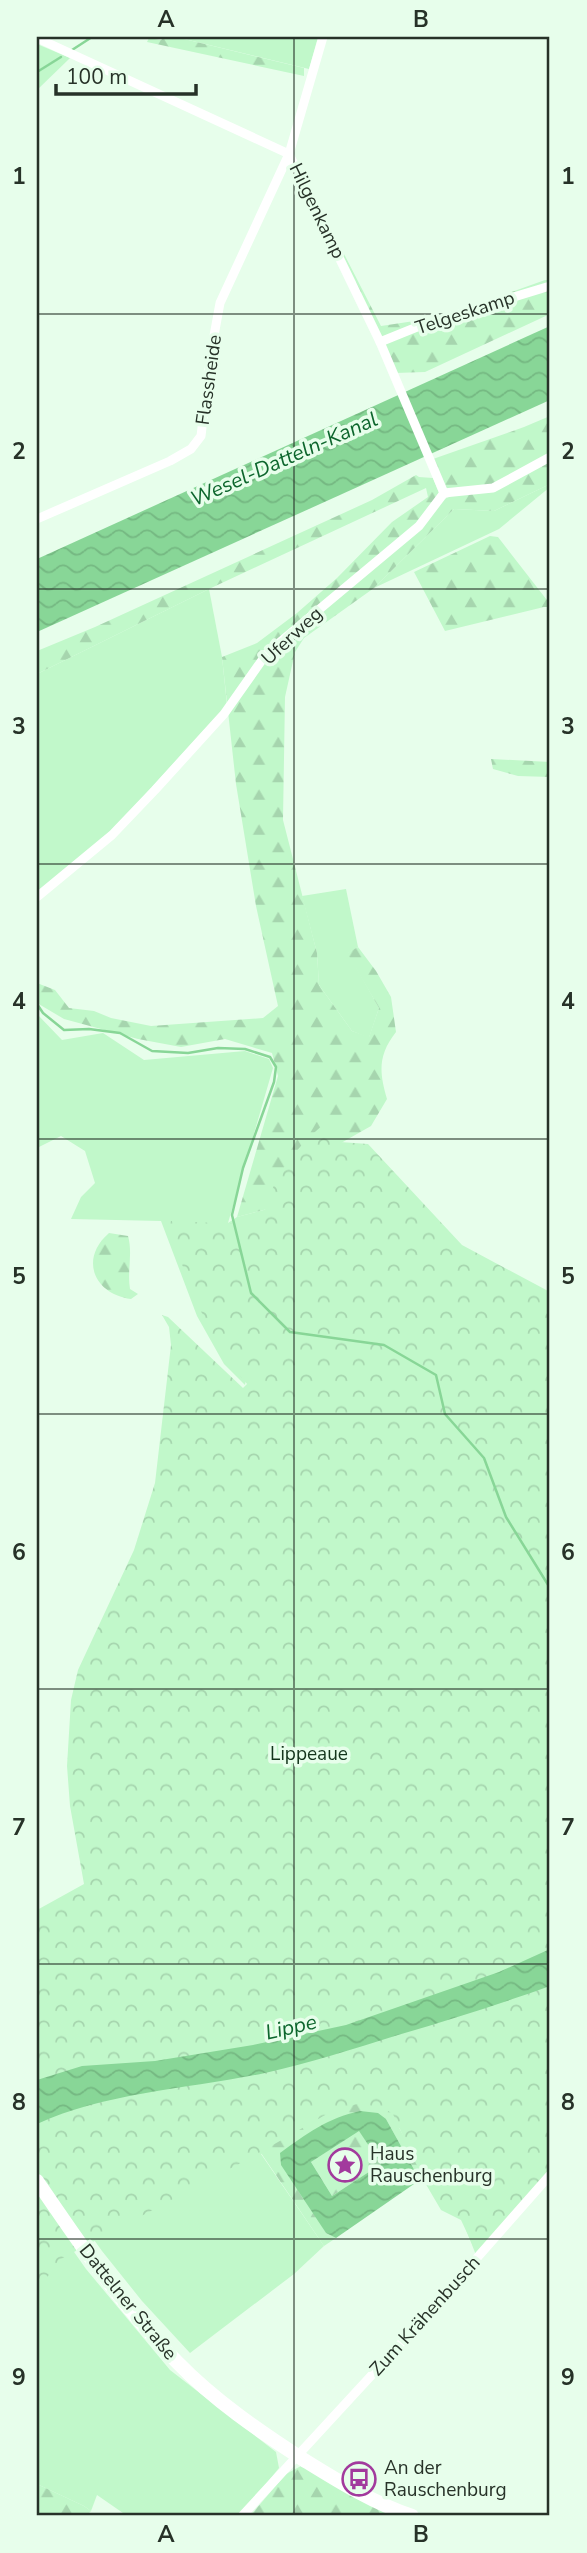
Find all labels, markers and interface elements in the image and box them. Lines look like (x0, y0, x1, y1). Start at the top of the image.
text: A (157, 4, 175, 35)
text: B (413, 4, 429, 35)
scale bar (56, 52, 196, 96)
text: 100 m (66, 63, 127, 91)
street label: Hilgenkamp (283, 159, 351, 263)
text: 1 (12, 161, 26, 192)
text: 1 (561, 161, 575, 192)
street label: Telgeskamp (412, 285, 518, 341)
street label: Flassheide (190, 333, 228, 427)
water label: Wesel-Datteln-Kanal (186, 405, 382, 513)
text: 2 (12, 436, 26, 467)
text: 2 (561, 436, 575, 467)
street label: Uferweg (256, 601, 328, 671)
text: 3 (12, 711, 26, 742)
text: 3 (561, 711, 575, 742)
text: 4 (12, 986, 26, 1017)
text: 4 (561, 986, 575, 1017)
text: 5 (12, 1261, 26, 1292)
text: 5 (561, 1261, 575, 1292)
text: 6 (12, 1537, 26, 1568)
text: 6 (561, 1537, 575, 1568)
park label: Lippeaue (270, 1741, 348, 1767)
text: 7 (12, 1812, 26, 1843)
text: 7 (561, 1812, 575, 1843)
water label: Lippe (263, 2008, 319, 2046)
text: 8 (12, 2087, 26, 2118)
text: 8 (561, 2087, 575, 2118)
place label: Haus Rauschenburg (370, 2141, 493, 2189)
place icon: Haus Rauschenburg (326, 2146, 364, 2184)
street label: Dattelner Straße (73, 2239, 183, 2365)
street label: Zum Krähenbusch (364, 2250, 486, 2382)
text: 9 (12, 2362, 26, 2393)
text: 9 (561, 2362, 575, 2393)
place label: An der Rauschenburg (384, 2455, 507, 2503)
bus stop icon: An der Rauschenburg (340, 2460, 378, 2498)
text: A (157, 2519, 175, 2550)
text: B (413, 2519, 429, 2550)

